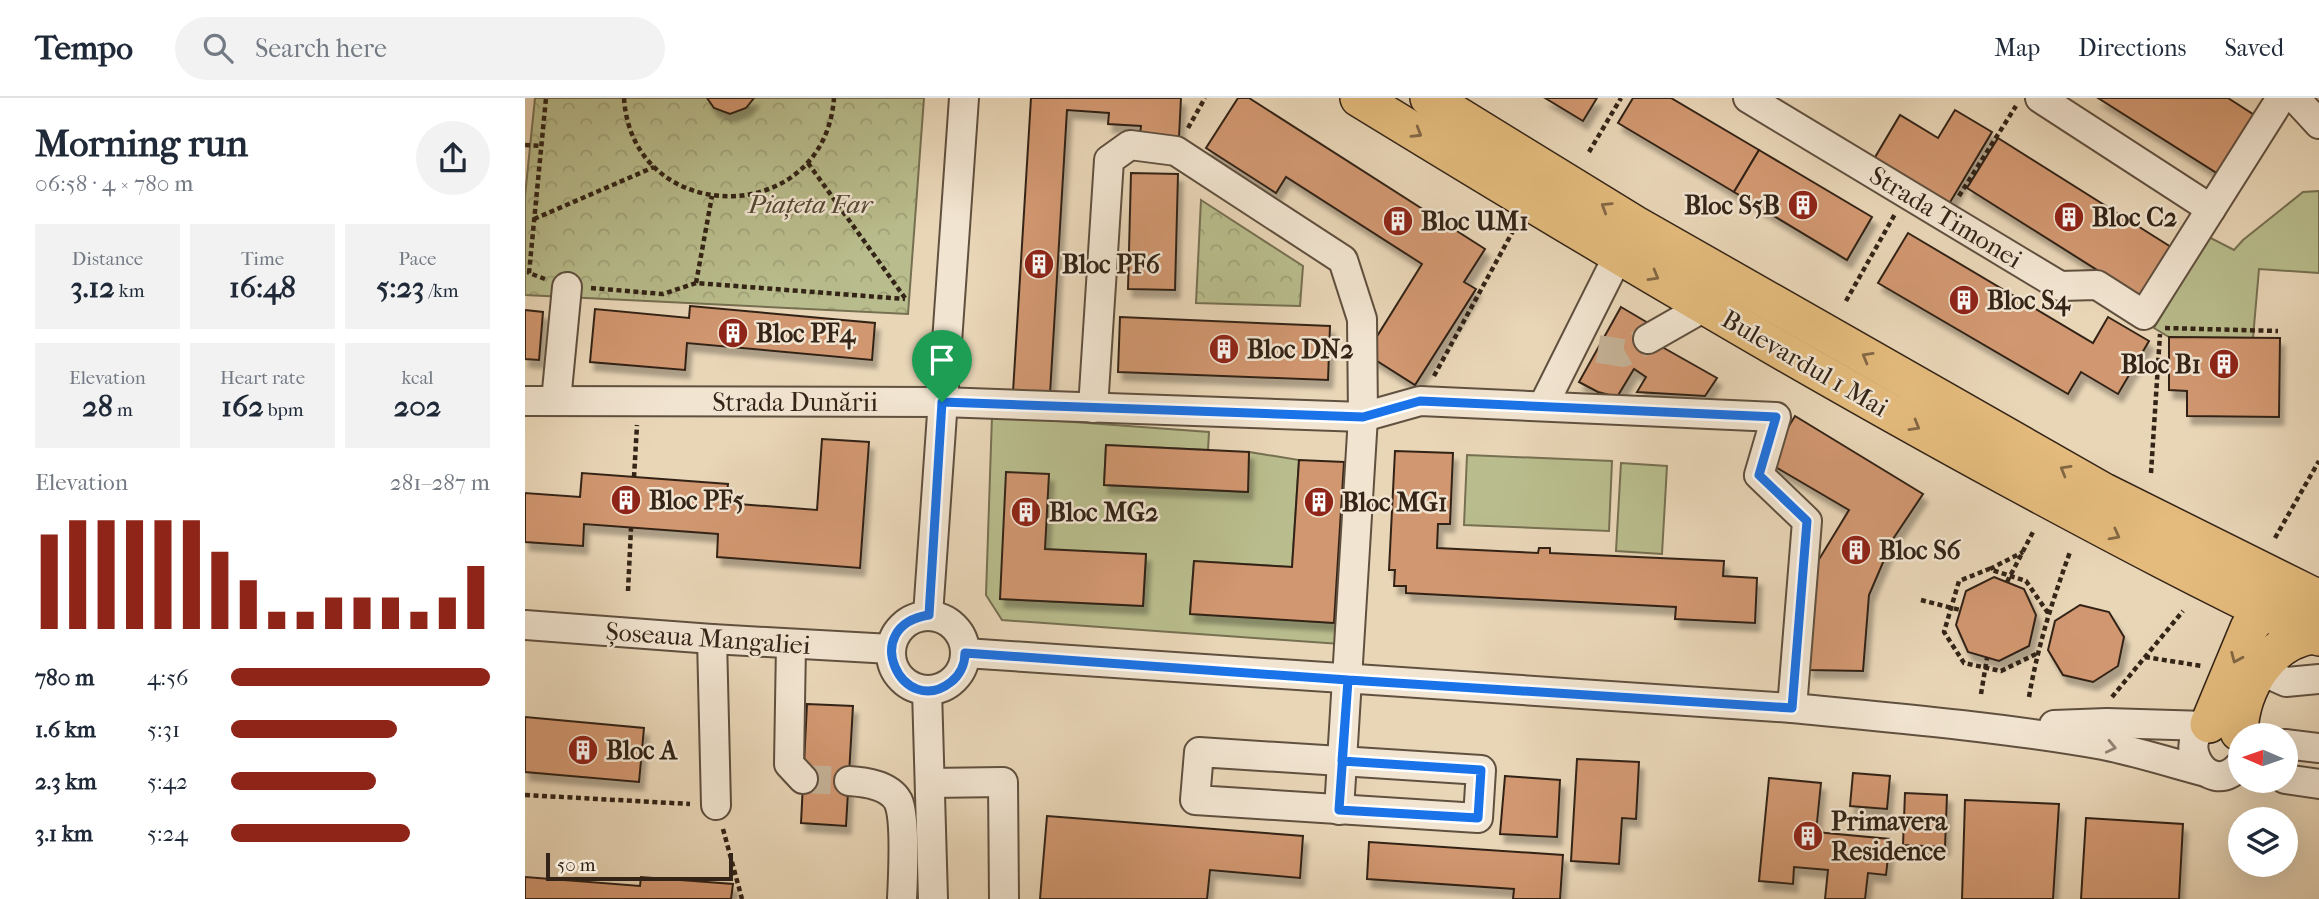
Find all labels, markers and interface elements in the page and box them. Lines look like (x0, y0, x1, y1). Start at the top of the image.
search box (175, 17, 665, 80)
text: Tempo (35, 29, 133, 68)
icon: search (199, 29, 237, 67)
text: Search here (255, 33, 387, 64)
text: Map (1994, 34, 2040, 62)
text: Directions (2078, 34, 2186, 62)
text: Saved (2224, 34, 2284, 62)
text: Morning run (35, 121, 248, 166)
button: share (416, 121, 490, 195)
one-way arrow (1409, 125, 1422, 138)
street label: Strada Timonei (1864, 160, 2028, 275)
text: 06:58 · 4 × 780 m (35, 170, 193, 197)
building icon: Bloc S5B (1786, 188, 1820, 222)
park label: Piațeta Far (747, 189, 874, 220)
place label: Bloc S5B (1684, 190, 1780, 221)
building icon: Bloc C2 (2052, 200, 2086, 234)
place label: Bloc C2 (2092, 202, 2177, 233)
one-way arrow (1601, 203, 1614, 216)
building icon: Bloc UM1 (1381, 204, 1415, 238)
place label: Bloc UM1 (1421, 206, 1528, 237)
building icon: Bloc PF6 (1022, 247, 1056, 281)
text: Distance (72, 248, 143, 270)
text: Time (241, 248, 284, 270)
text: Pace (399, 248, 436, 270)
place label: Bloc PF6 (1062, 249, 1161, 280)
one-way arrow (1646, 268, 1659, 281)
text: 3.12 (71, 270, 115, 305)
text: 16:48 (229, 270, 296, 305)
text: 5:23 (376, 270, 424, 305)
text: km (115, 280, 144, 302)
text: /km (424, 280, 459, 302)
building icon: Bloc S4 (1947, 283, 1981, 317)
place label: Bloc S4 (1987, 285, 2072, 317)
street label: Bulevardul 1 Mai (1716, 303, 1894, 424)
building icon: Bloc PF4 (716, 316, 750, 350)
place label: Bloc PF4 (756, 318, 857, 350)
pin (912, 330, 972, 402)
building icon: Bloc DN2 (1207, 332, 1241, 366)
place label: Bloc DN2 (1247, 334, 1354, 365)
icon: arrive (923, 341, 961, 379)
building icon: Bloc B1 (2207, 347, 2241, 381)
place label: Bloc B1 (2121, 349, 2201, 380)
one-way arrow (1862, 352, 1875, 365)
text: Elevation (69, 367, 146, 389)
text: Heart rate (220, 367, 305, 389)
text: kcal (402, 367, 433, 389)
street label: Strada Dunării (712, 387, 878, 418)
text: 28 (82, 389, 113, 424)
text: 162 (221, 389, 264, 424)
text: 202 (394, 389, 441, 424)
text: m (113, 399, 133, 421)
text: bpm (264, 399, 304, 421)
one-way arrow (1907, 418, 1920, 431)
one-way arrow (2059, 465, 2072, 478)
text: Elevation (35, 469, 128, 496)
text: 281–287 m (390, 469, 490, 496)
building icon: Bloc PF5 (609, 483, 643, 517)
place label: Bloc PF5 (649, 485, 744, 516)
building icon: Bloc MG1 (1302, 485, 1336, 519)
place label: Bloc MG1 (1342, 487, 1447, 518)
building icon: Bloc MG2 (1009, 495, 1043, 529)
place label: Bloc MG2 (1049, 497, 1158, 528)
one-way arrow (2107, 526, 2120, 540)
building icon: Bloc S6 (1839, 533, 1873, 567)
place label: Bloc S6 (1879, 535, 1962, 566)
street label: Șoseaua Mangaliei (604, 616, 812, 661)
one-way arrow (2230, 651, 2244, 664)
text: 780 m (35, 664, 94, 691)
text: 4:56 (147, 664, 189, 691)
text: 1.6 km (35, 716, 96, 743)
text: 5:31 (147, 716, 180, 743)
north arrow (2228, 723, 2298, 793)
map controls (2228, 723, 2298, 877)
building icon: Bloc A (566, 733, 600, 767)
place label: Bloc A (606, 735, 678, 766)
one-way arrow (2105, 739, 2117, 754)
text: 2.3 km (35, 768, 97, 795)
text: 5:42 (147, 768, 188, 795)
place label: Primavera Residence (1831, 806, 1948, 867)
button: layers (2228, 807, 2298, 877)
building icon: Primavera Residence (1791, 819, 1825, 853)
text: 3.1 km (35, 820, 93, 847)
text: 5:24 (147, 820, 188, 847)
scale bar (546, 850, 733, 882)
text: 50 m (557, 854, 596, 876)

